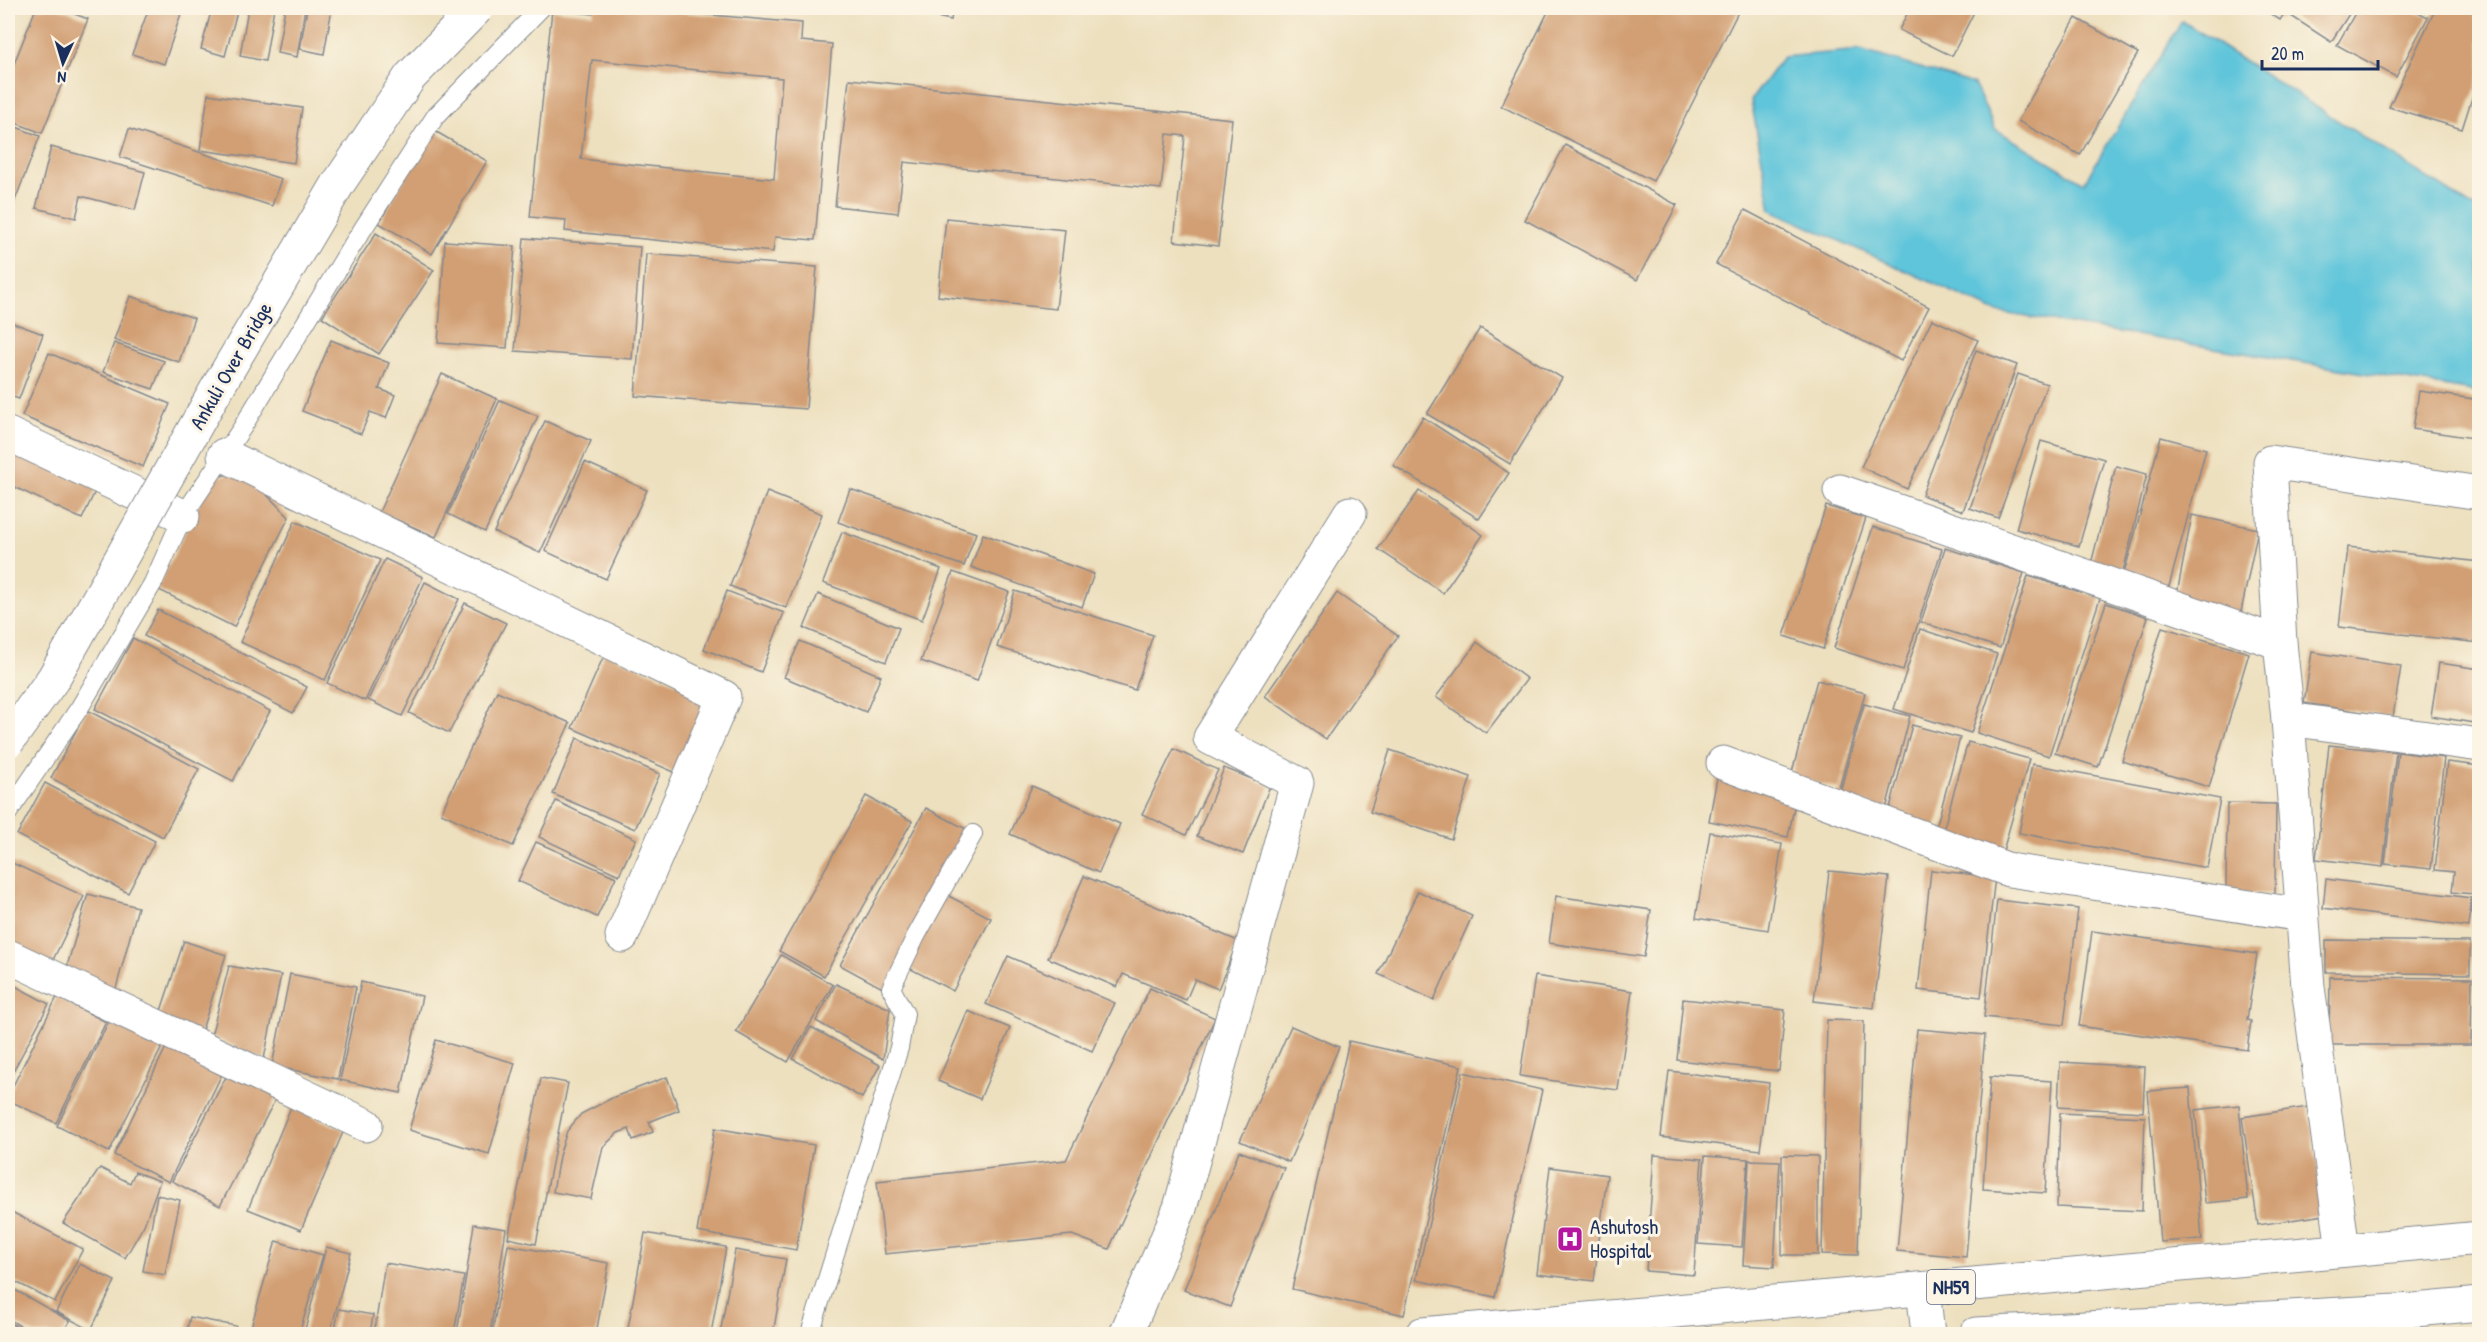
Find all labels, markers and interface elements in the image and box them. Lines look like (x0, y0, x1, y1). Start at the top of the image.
north arrow (33, 33, 93, 93)
scale bar (2262, 33, 2378, 71)
text: 20 m (2271, 41, 2304, 66)
text: N (56, 67, 67, 89)
street label: Ankuli Over Bridge (182, 297, 279, 435)
place label: Ashutosh Hospital (1590, 1212, 1658, 1265)
hospital icon: Ashutosh Hospital (1555, 1224, 1585, 1254)
road number: NH59 (1927, 1270, 1975, 1304)

